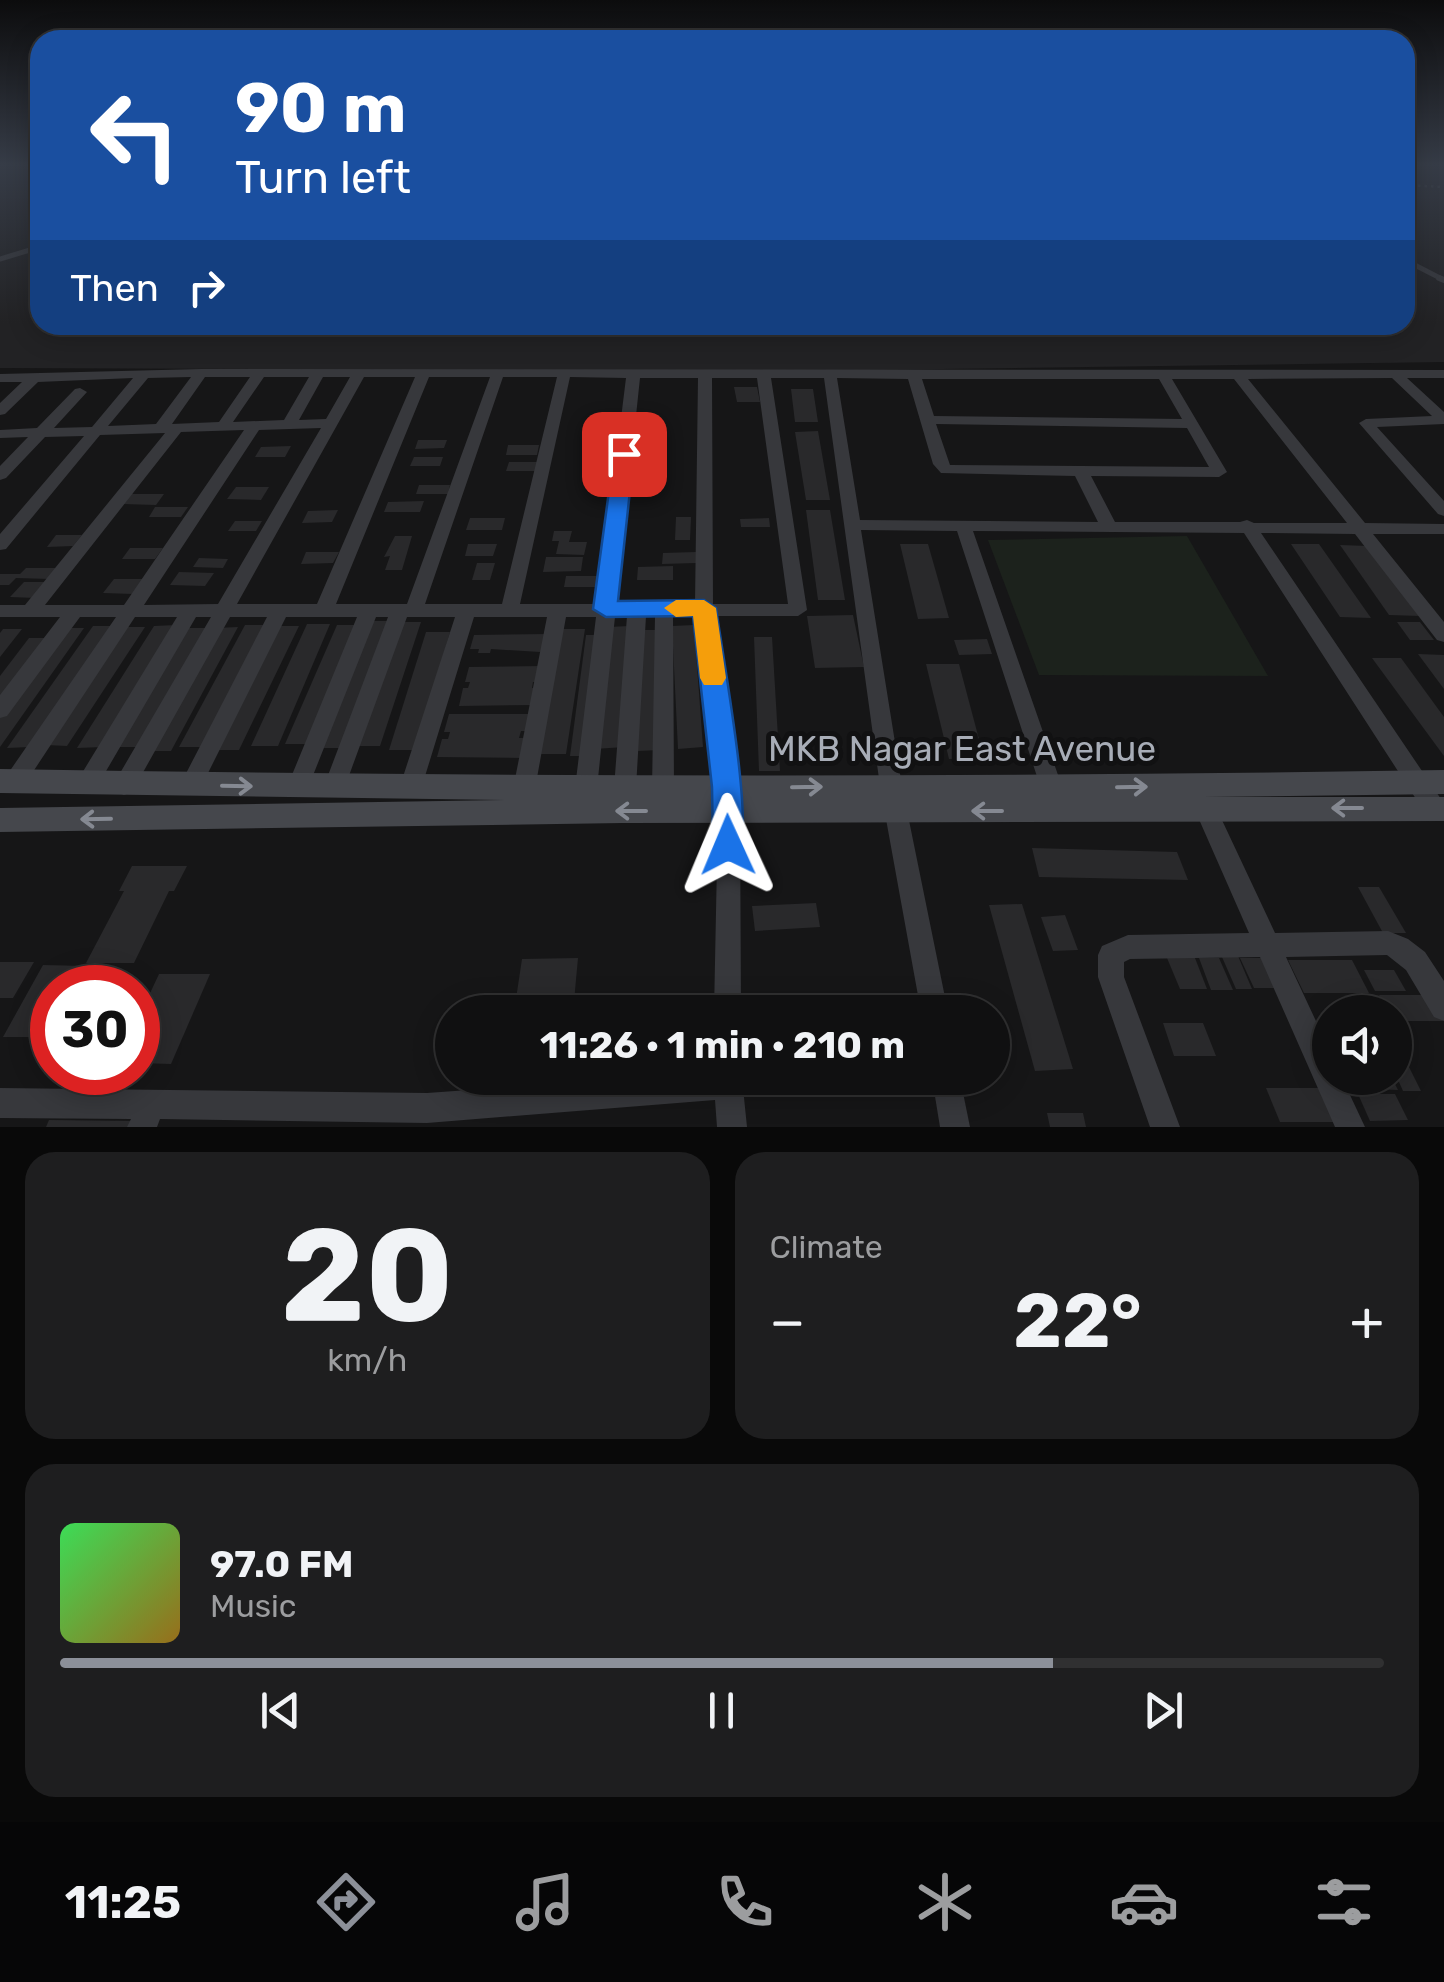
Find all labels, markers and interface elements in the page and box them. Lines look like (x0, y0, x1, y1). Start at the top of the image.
text: 90 m (235, 67, 407, 150)
icon: left (70, 70, 200, 200)
text: Turn left (235, 151, 411, 204)
icon: right (179, 260, 234, 315)
text: Then (70, 265, 159, 311)
pin (582, 412, 667, 497)
icon: arrive (597, 427, 652, 482)
street label: MKB Nagar East Avenue (768, 728, 1156, 770)
one-way arrow (221, 776, 253, 795)
one-way arrow (791, 777, 823, 796)
one-way arrow (1116, 778, 1148, 797)
position arrow (676, 793, 780, 897)
one-way arrow (1331, 798, 1364, 818)
one-way arrow (616, 802, 648, 820)
one-way arrow (971, 802, 1004, 820)
one-way arrow (81, 809, 113, 828)
speed limit sign: 30 (30, 965, 160, 1095)
map controls (1312, 995, 1412, 1095)
button: sound (1312, 995, 1412, 1095)
text: 11:26 · 1 min · 210 m (540, 1022, 905, 1068)
text: 20 (281, 1198, 454, 1353)
text: Climate (770, 1228, 883, 1266)
text: 22° (1013, 1277, 1142, 1366)
text: − (770, 1289, 805, 1354)
text: + (1350, 1289, 1384, 1354)
text: km/h (327, 1341, 407, 1379)
text: 97.0 FM (210, 1541, 353, 1587)
text: Music (210, 1587, 296, 1625)
icon: previous (253, 1683, 308, 1738)
icon: pause (694, 1683, 749, 1738)
icon: next (1136, 1683, 1191, 1738)
icon: directions (311, 1867, 381, 1937)
icon: music (510, 1867, 580, 1937)
icon: phone (710, 1867, 780, 1937)
icon: climate (910, 1867, 980, 1937)
icon: car (1109, 1867, 1179, 1937)
icon: filters (1309, 1867, 1379, 1937)
text: 11:25 (65, 1876, 181, 1929)

